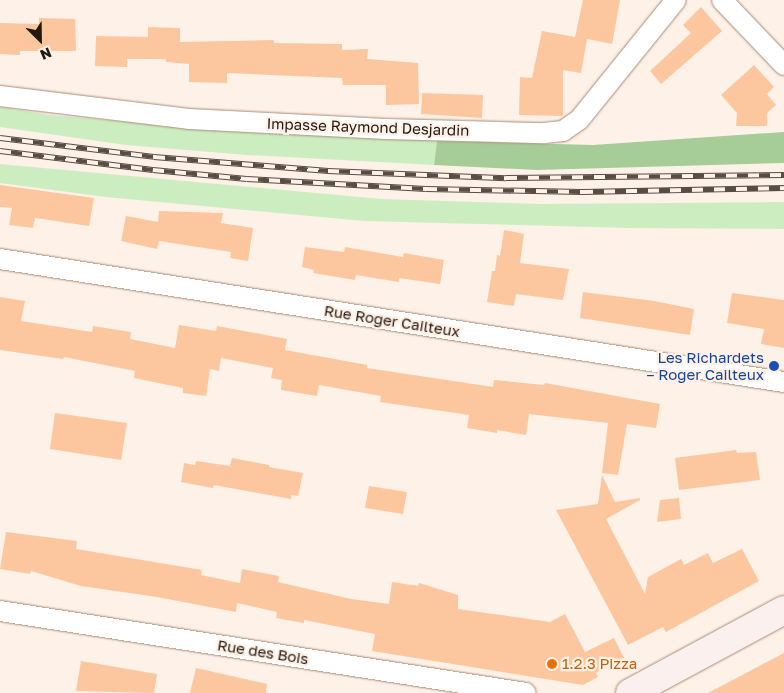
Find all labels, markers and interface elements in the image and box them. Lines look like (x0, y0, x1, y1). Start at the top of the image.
north arrow (15, 15, 65, 65)
text: N (38, 44, 54, 64)
street label: Impasse Raymond Desjardin (266, 114, 470, 140)
street label: Rue Roger Cailteux (323, 301, 461, 341)
place label: Les Richardets – Roger Cailteux (647, 348, 764, 383)
marker: Les Richardets – Roger Cailteux (768, 360, 780, 372)
street label: Rue des Bois (216, 636, 310, 668)
place label: 1.2.3 Pizza (562, 655, 637, 673)
marker: 1.2.3 Pizza (546, 658, 558, 670)

